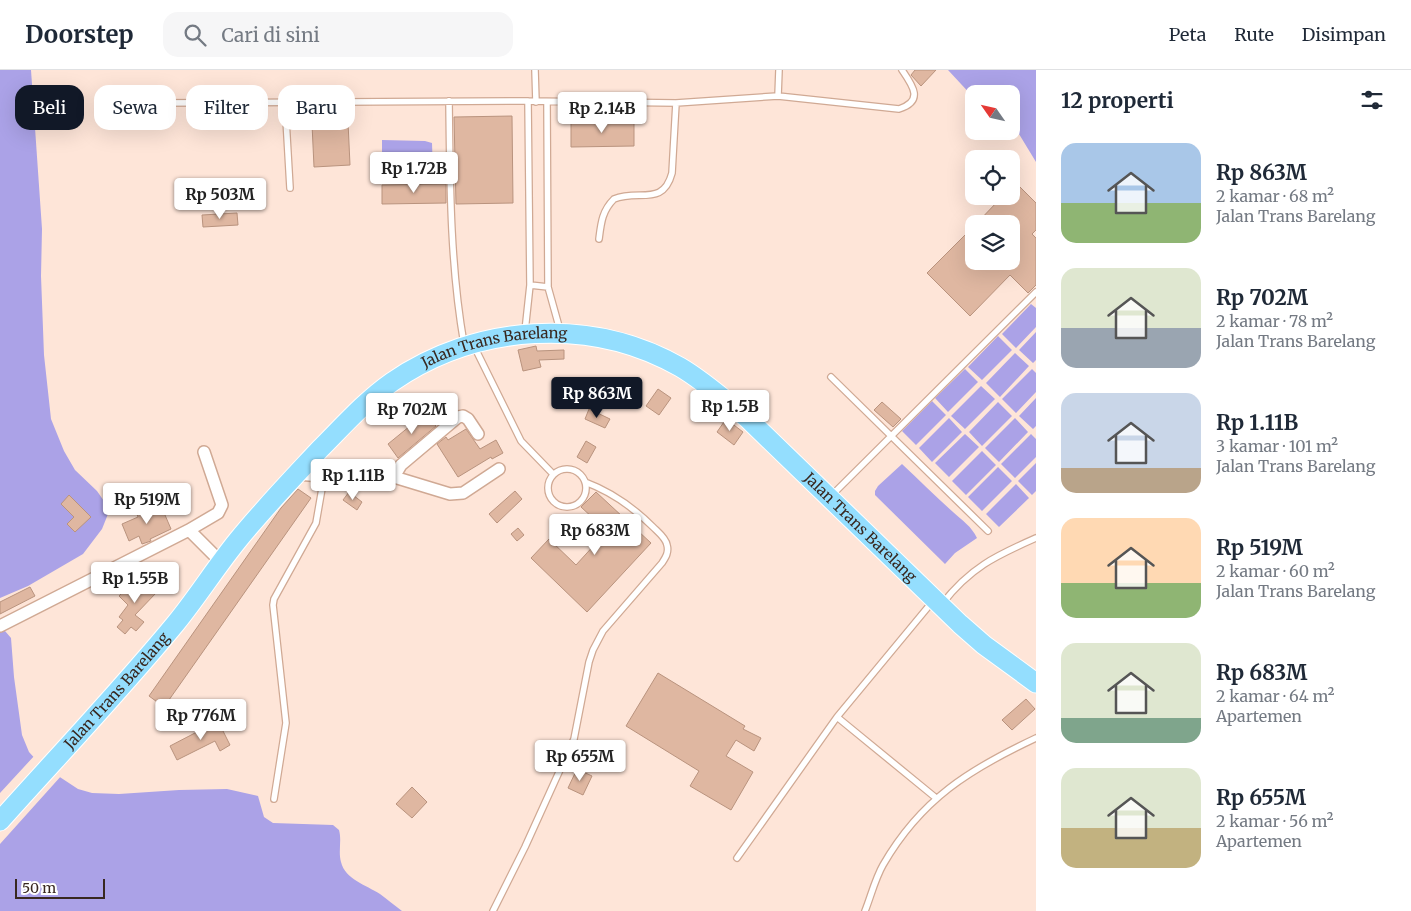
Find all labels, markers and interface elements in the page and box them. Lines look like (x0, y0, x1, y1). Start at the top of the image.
search box (163, 12, 513, 57)
text: Doorstep (25, 19, 133, 50)
icon: search (181, 21, 209, 49)
text: Cari di sini (221, 23, 320, 47)
text: Peta (1169, 23, 1206, 46)
text: Rute (1234, 23, 1274, 46)
text: Disimpan (1302, 23, 1386, 46)
chip: Beli (15, 85, 84, 130)
chip: Sewa (94, 85, 176, 130)
chip: Filter (186, 85, 268, 130)
chip: Baru (278, 85, 355, 130)
north arrow (965, 85, 1020, 140)
map controls (965, 85, 1020, 270)
icon: filters (1358, 86, 1386, 114)
text: 12 properti (1061, 87, 1174, 114)
pin: Rp 2.14B (550, 92, 654, 134)
text: Rp 2.14B (569, 98, 635, 118)
button: locate (965, 150, 1020, 205)
pin: Rp 1.72B (362, 152, 466, 194)
text: Rp 1.72B (381, 158, 447, 178)
text: Rp 863M (1216, 159, 1307, 186)
icon: home (1101, 163, 1161, 223)
pin: Rp 503M (174, 178, 266, 220)
text: Rp 503M (185, 184, 255, 204)
text: 2 kamar · 68 m² (1216, 186, 1334, 206)
text: Jalan Trans Barelang (1216, 206, 1375, 226)
button: layers (965, 215, 1020, 270)
text: Rp 702M (1216, 284, 1308, 311)
icon: home (1101, 288, 1161, 348)
text: 2 kamar · 78 m² (1216, 311, 1333, 331)
street label: Jalan Trans Barelang (417, 323, 568, 372)
text: Jalan Trans Barelang (1216, 331, 1375, 351)
pin: Rp 863M (551, 376, 643, 419)
text: Rp 863M (562, 383, 632, 403)
pin: Rp 1.5B (684, 390, 776, 432)
pin: Rp 702M (366, 392, 458, 435)
text: Rp 1.5B (701, 396, 759, 416)
text: Rp 702M (377, 399, 447, 419)
text: Rp 1.11B (1216, 409, 1298, 436)
icon: home (1101, 413, 1161, 473)
text: 3 kamar · 101 m² (1216, 436, 1338, 456)
text: Jalan Trans Barelang (1216, 456, 1375, 476)
pin: Rp 1.11B (301, 458, 405, 501)
text: Rp 1.11B (322, 465, 384, 485)
street label: Jalan Trans Barelang (799, 468, 921, 586)
pin: Rp 519M (101, 482, 193, 525)
text: Rp 519M (114, 489, 180, 509)
pin: Rp 683M (549, 514, 641, 556)
text: Rp 683M (560, 520, 630, 540)
text: Rp 519M (1216, 534, 1303, 561)
icon: home (1101, 538, 1161, 598)
text: 2 kamar · 60 m² (1216, 561, 1335, 581)
pin: Rp 1.55B (83, 562, 187, 604)
text: Rp 1.55B (102, 568, 168, 588)
text: Jalan Trans Barelang (1216, 581, 1375, 601)
street label: Jalan Trans Barelang (59, 628, 173, 754)
text: Rp 683M (1216, 659, 1307, 686)
icon: home (1101, 663, 1161, 723)
text: 2 kamar · 64 m² (1216, 686, 1334, 706)
pin: Rp 776M (155, 698, 247, 741)
text: Rp 776M (166, 705, 236, 725)
text: Apartemen (1216, 706, 1302, 726)
pin: Rp 655M (534, 740, 626, 782)
text: Rp 655M (546, 746, 614, 766)
text: Rp 655M (1216, 784, 1306, 811)
icon: home (1101, 788, 1161, 848)
text: 2 kamar · 56 m² (1216, 811, 1334, 831)
text: Apartemen (1216, 831, 1302, 851)
scale bar (15, 876, 105, 899)
text: 50 m (22, 879, 56, 897)

